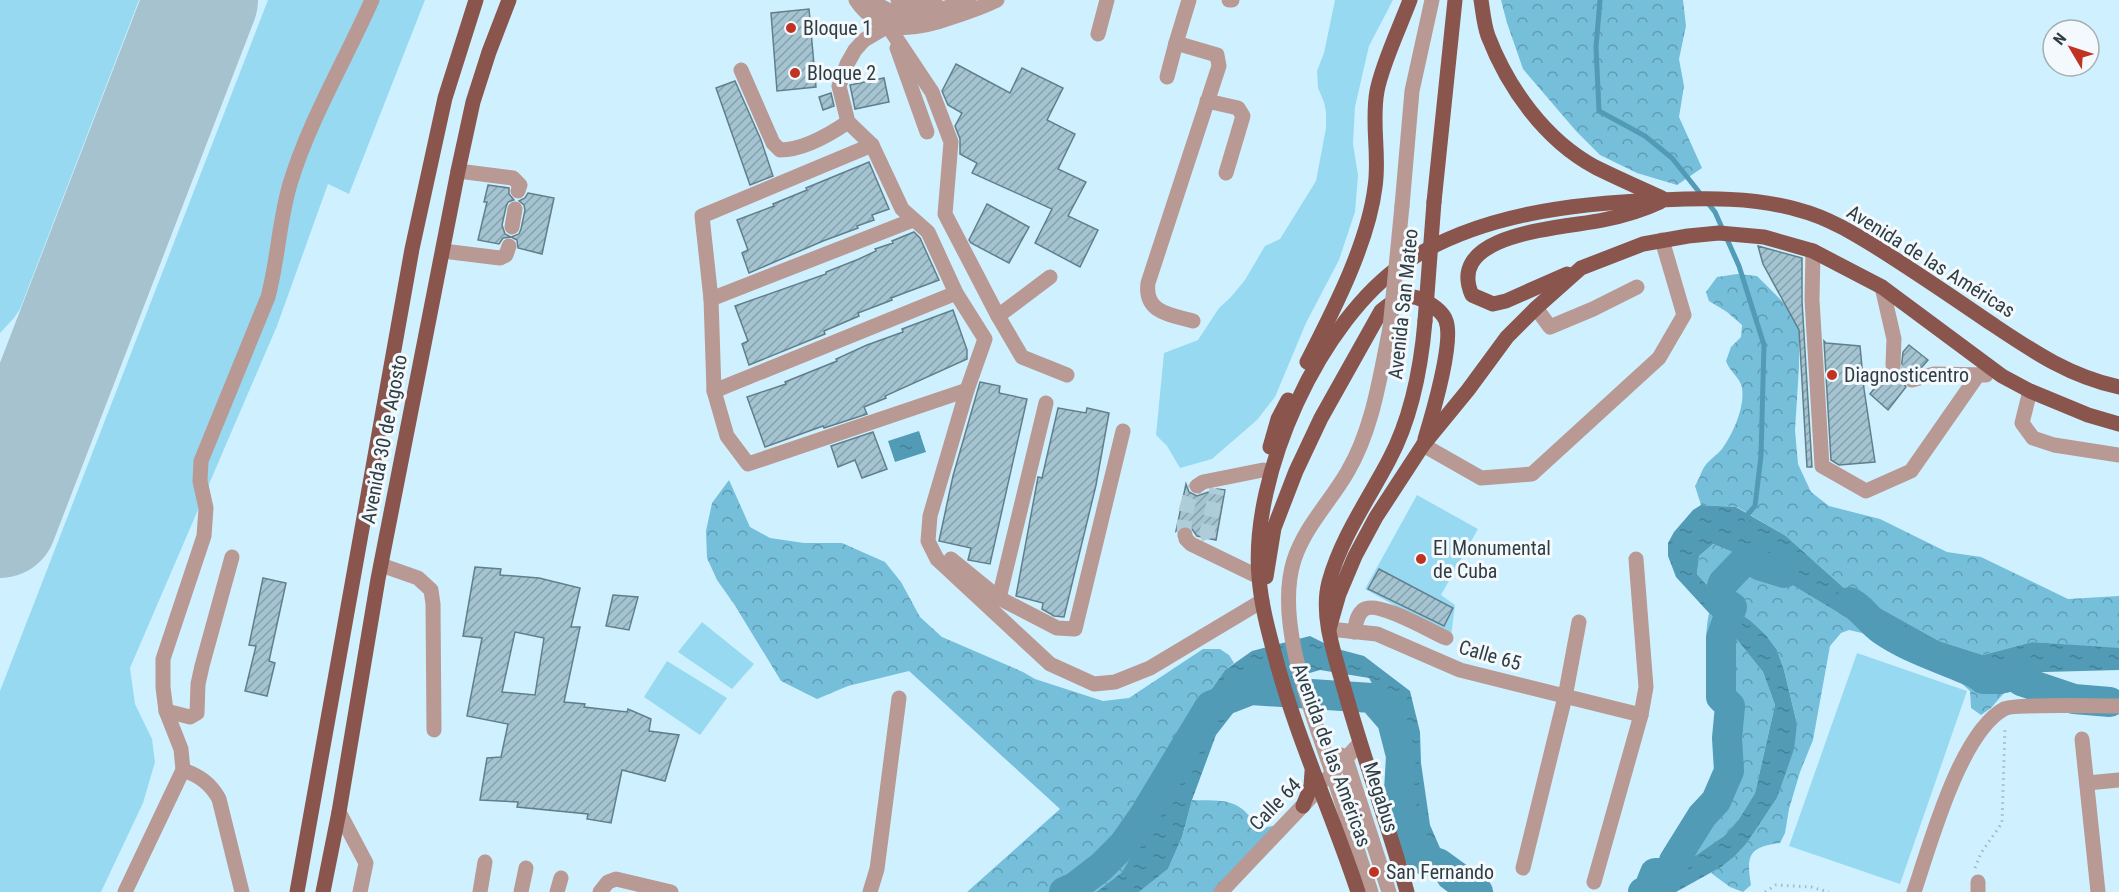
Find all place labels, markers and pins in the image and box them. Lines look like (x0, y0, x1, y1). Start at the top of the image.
place label: Bloque 1 (803, 16, 872, 40)
marker: Bloque 1 (784, 21, 798, 35)
place label: Bloque 2 (807, 61, 876, 85)
marker: Bloque 2 (788, 66, 802, 80)
place label: Diagnosticentro (1844, 363, 1969, 387)
marker: Diagnosticentro (1825, 368, 1839, 382)
place label: El Monumental de Cuba (1433, 536, 1551, 583)
marker: El Monumental de Cuba (1414, 552, 1428, 566)
place label: San Fernando (1386, 860, 1494, 884)
marker: San Fernando (1367, 865, 1381, 879)

